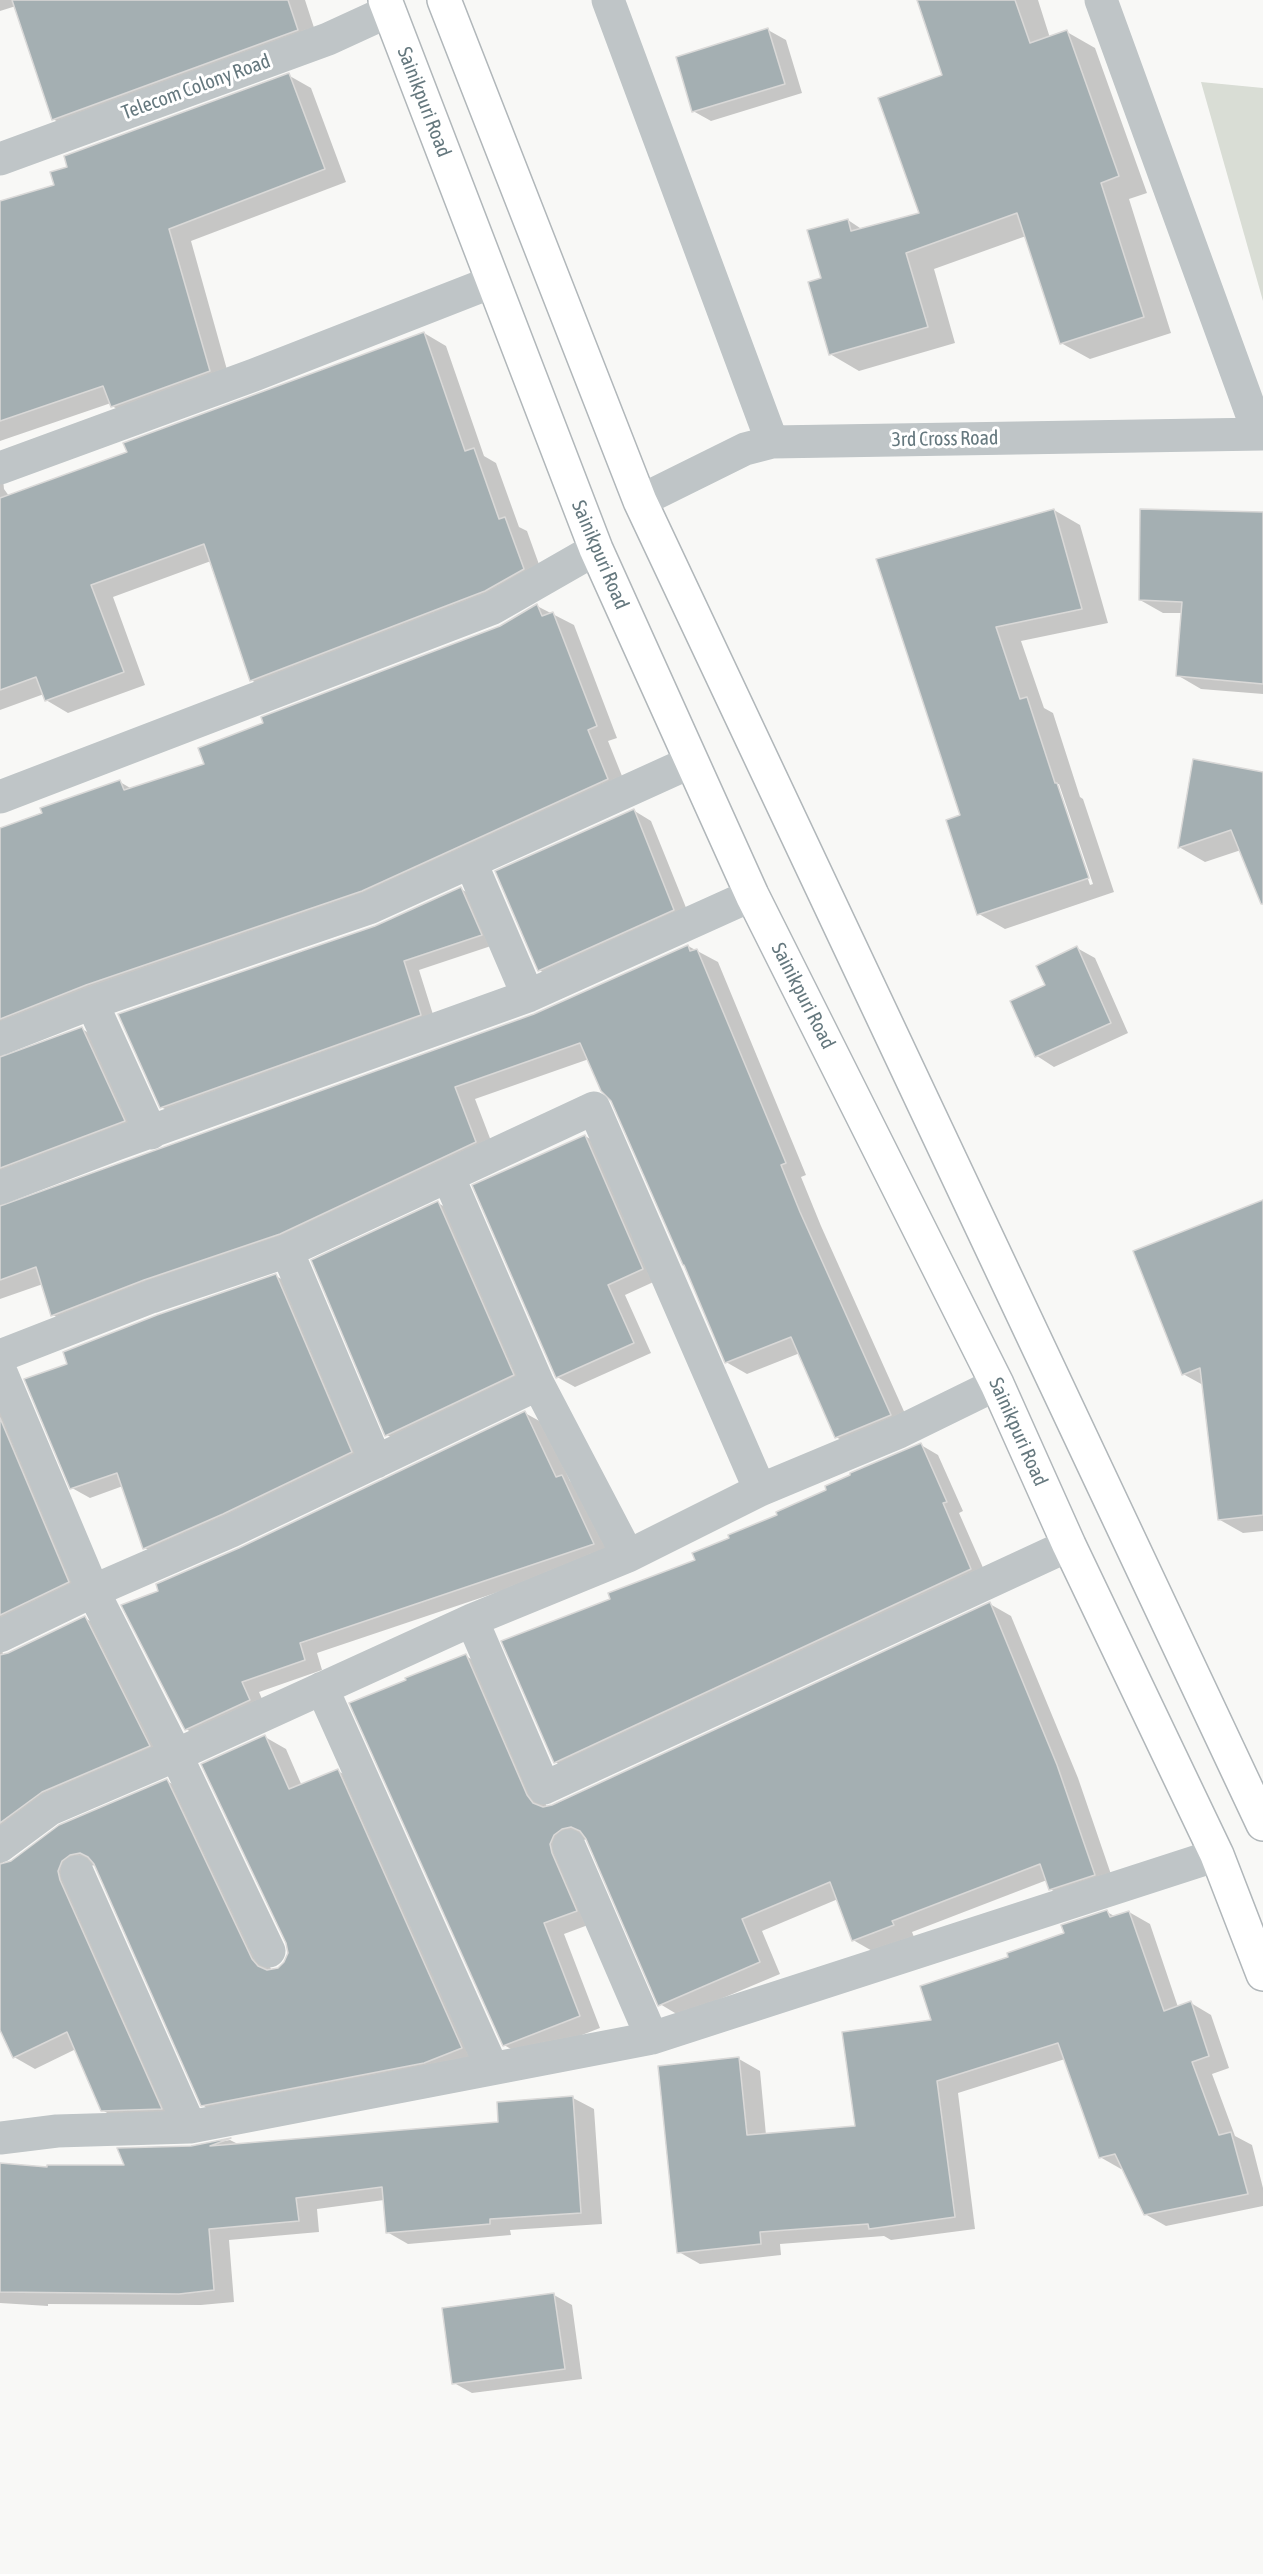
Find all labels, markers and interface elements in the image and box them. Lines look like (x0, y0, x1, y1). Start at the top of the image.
street label: Sainikpuri Road (392, 44, 456, 160)
street label: Telecom Colony Road (118, 49, 274, 125)
street label: 3rd Cross Road (891, 426, 999, 452)
street label: Sainikpuri Road (566, 497, 634, 613)
street label: Sainikpuri Road (766, 939, 840, 1053)
street label: Sainikpuri Road (983, 1374, 1053, 1490)

